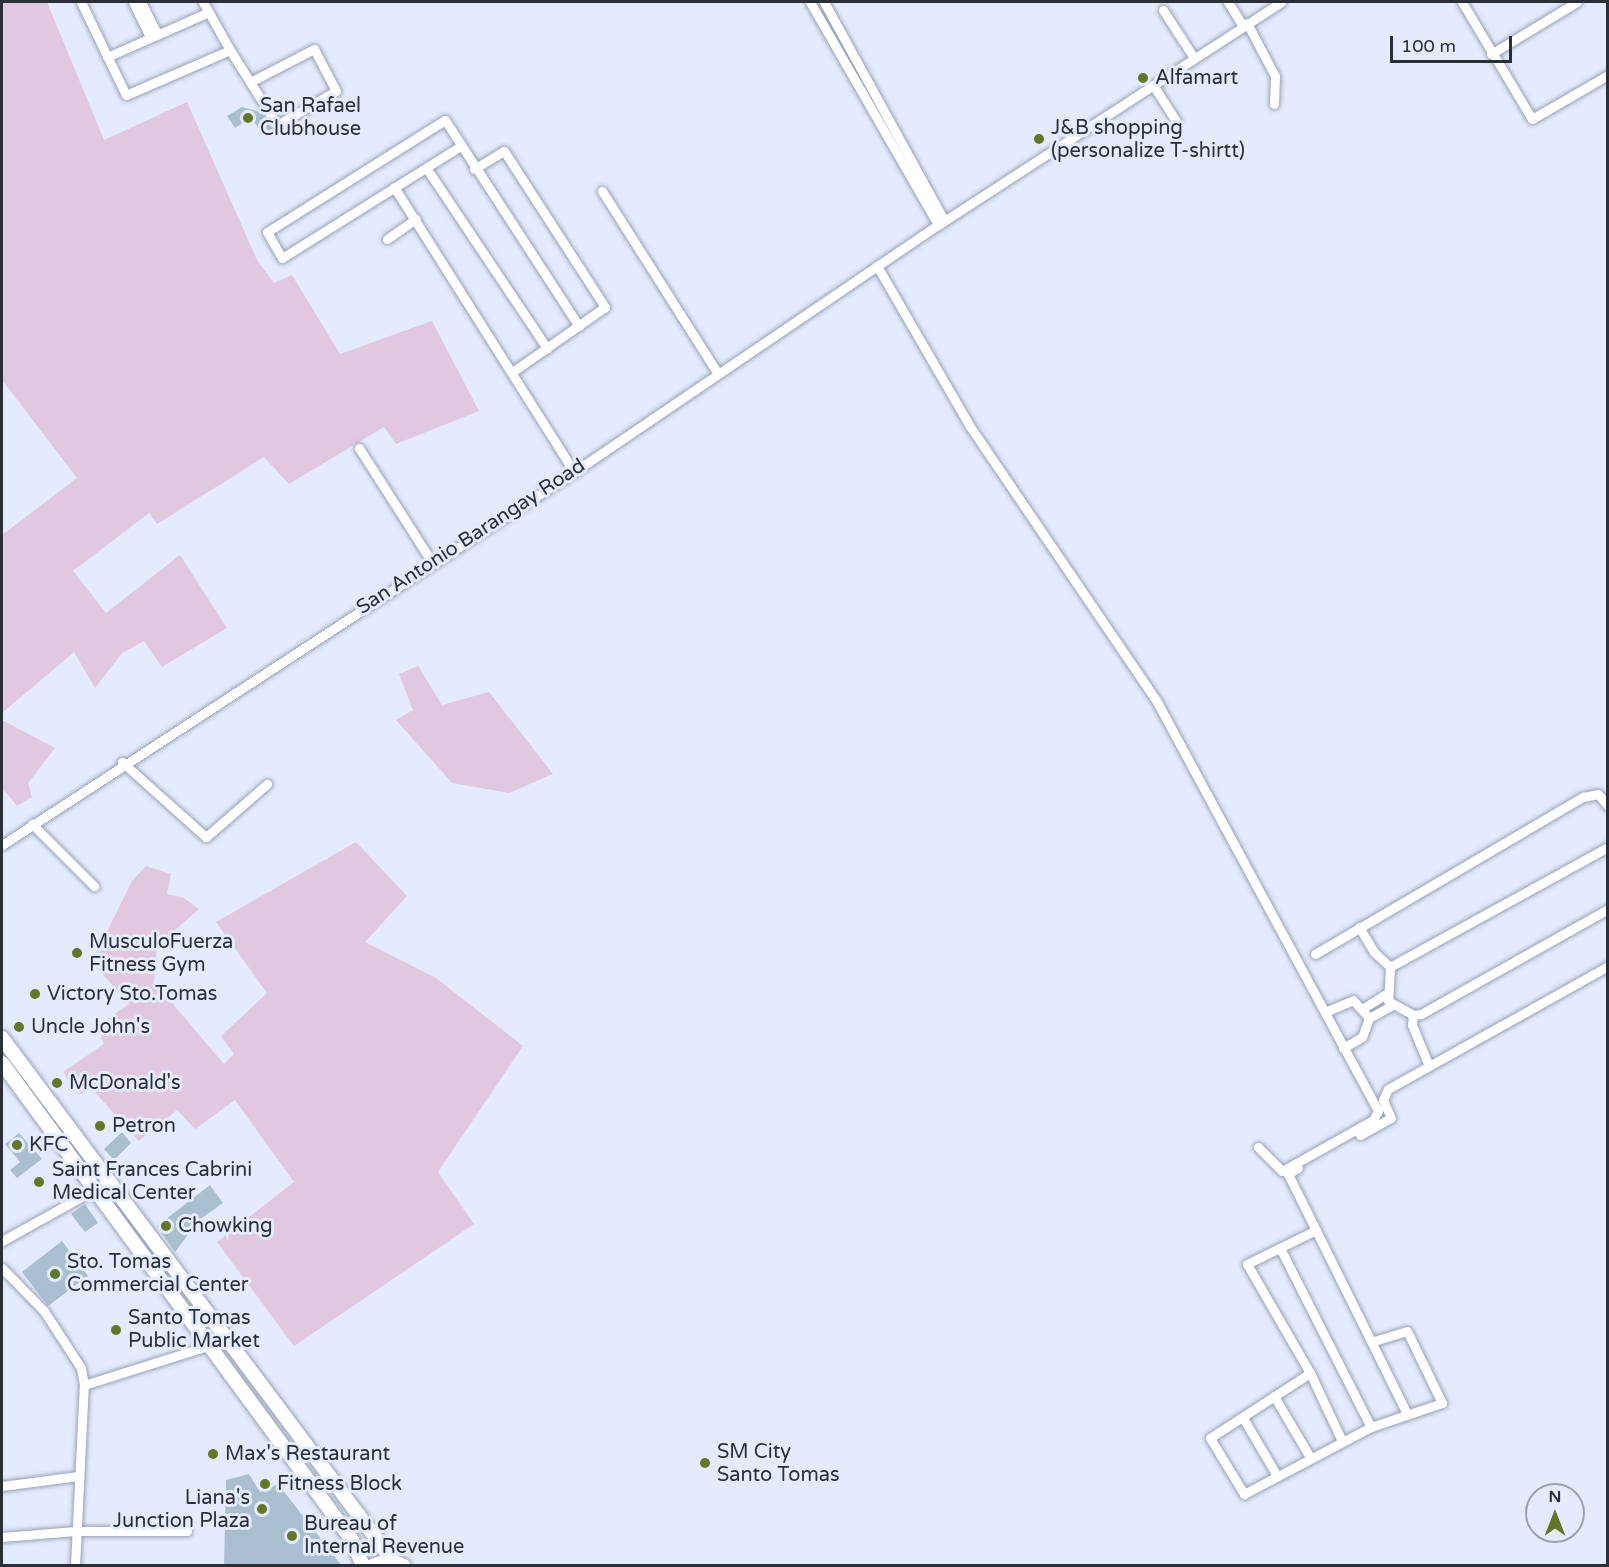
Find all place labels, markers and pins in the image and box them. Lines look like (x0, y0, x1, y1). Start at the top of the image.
place label: Alfamart (1155, 66, 1238, 90)
marker: Alfamart (1136, 71, 1150, 85)
place label: San Rafael Clubhouse (260, 94, 361, 141)
marker: San Rafael Clubhouse (241, 111, 255, 125)
place label: J&B shopping (personalize T-shirtt) (1051, 116, 1245, 163)
marker: J&B shopping (personalize T-shirtt) (1032, 132, 1046, 146)
place label: MusculoFuerza Fitness Gym (89, 930, 233, 977)
marker: MusculoFuerza Fitness Gym (70, 946, 84, 960)
place label: Victory Sto.Tomas (47, 982, 217, 1006)
marker: Victory Sto.Tomas (28, 987, 42, 1001)
place label: Uncle John's (31, 1015, 150, 1039)
marker: Uncle John's (12, 1020, 26, 1034)
place label: McDonald's (69, 1071, 181, 1095)
marker: McDonald's (50, 1076, 64, 1090)
place label: Petron (112, 1114, 176, 1138)
marker: Petron (93, 1119, 107, 1133)
place label: KFC (29, 1133, 68, 1157)
marker: KFC (10, 1138, 24, 1152)
place label: Saint Frances Cabrini Medical Center (52, 1158, 252, 1205)
marker: Saint Frances Cabrini Medical Center (30, 1173, 48, 1191)
place label: Chowking (178, 1214, 273, 1238)
marker: Chowking (159, 1219, 173, 1233)
place label: Sto. Tomas Commercial Center (67, 1250, 249, 1297)
marker: Sto. Tomas Commercial Center (48, 1267, 62, 1281)
place label: Santo Tomas Public Market (128, 1306, 260, 1353)
marker: Santo Tomas Public Market (109, 1323, 123, 1337)
place label: SM City Santo Tomas (717, 1440, 840, 1487)
place label: Max's Restaurant (225, 1442, 390, 1466)
marker: Max's Restaurant (206, 1447, 220, 1461)
marker: SM City Santo Tomas (698, 1456, 712, 1470)
place label: Fitness Block (277, 1472, 402, 1496)
marker: Fitness Block (258, 1477, 272, 1491)
place label: Liana's Junction Plaza (113, 1486, 250, 1533)
marker: Liana's Junction Plaza (255, 1502, 269, 1516)
place label: Bureau of Internal Revenue (304, 1512, 464, 1559)
marker: Bureau of Internal Revenue (285, 1529, 299, 1543)

